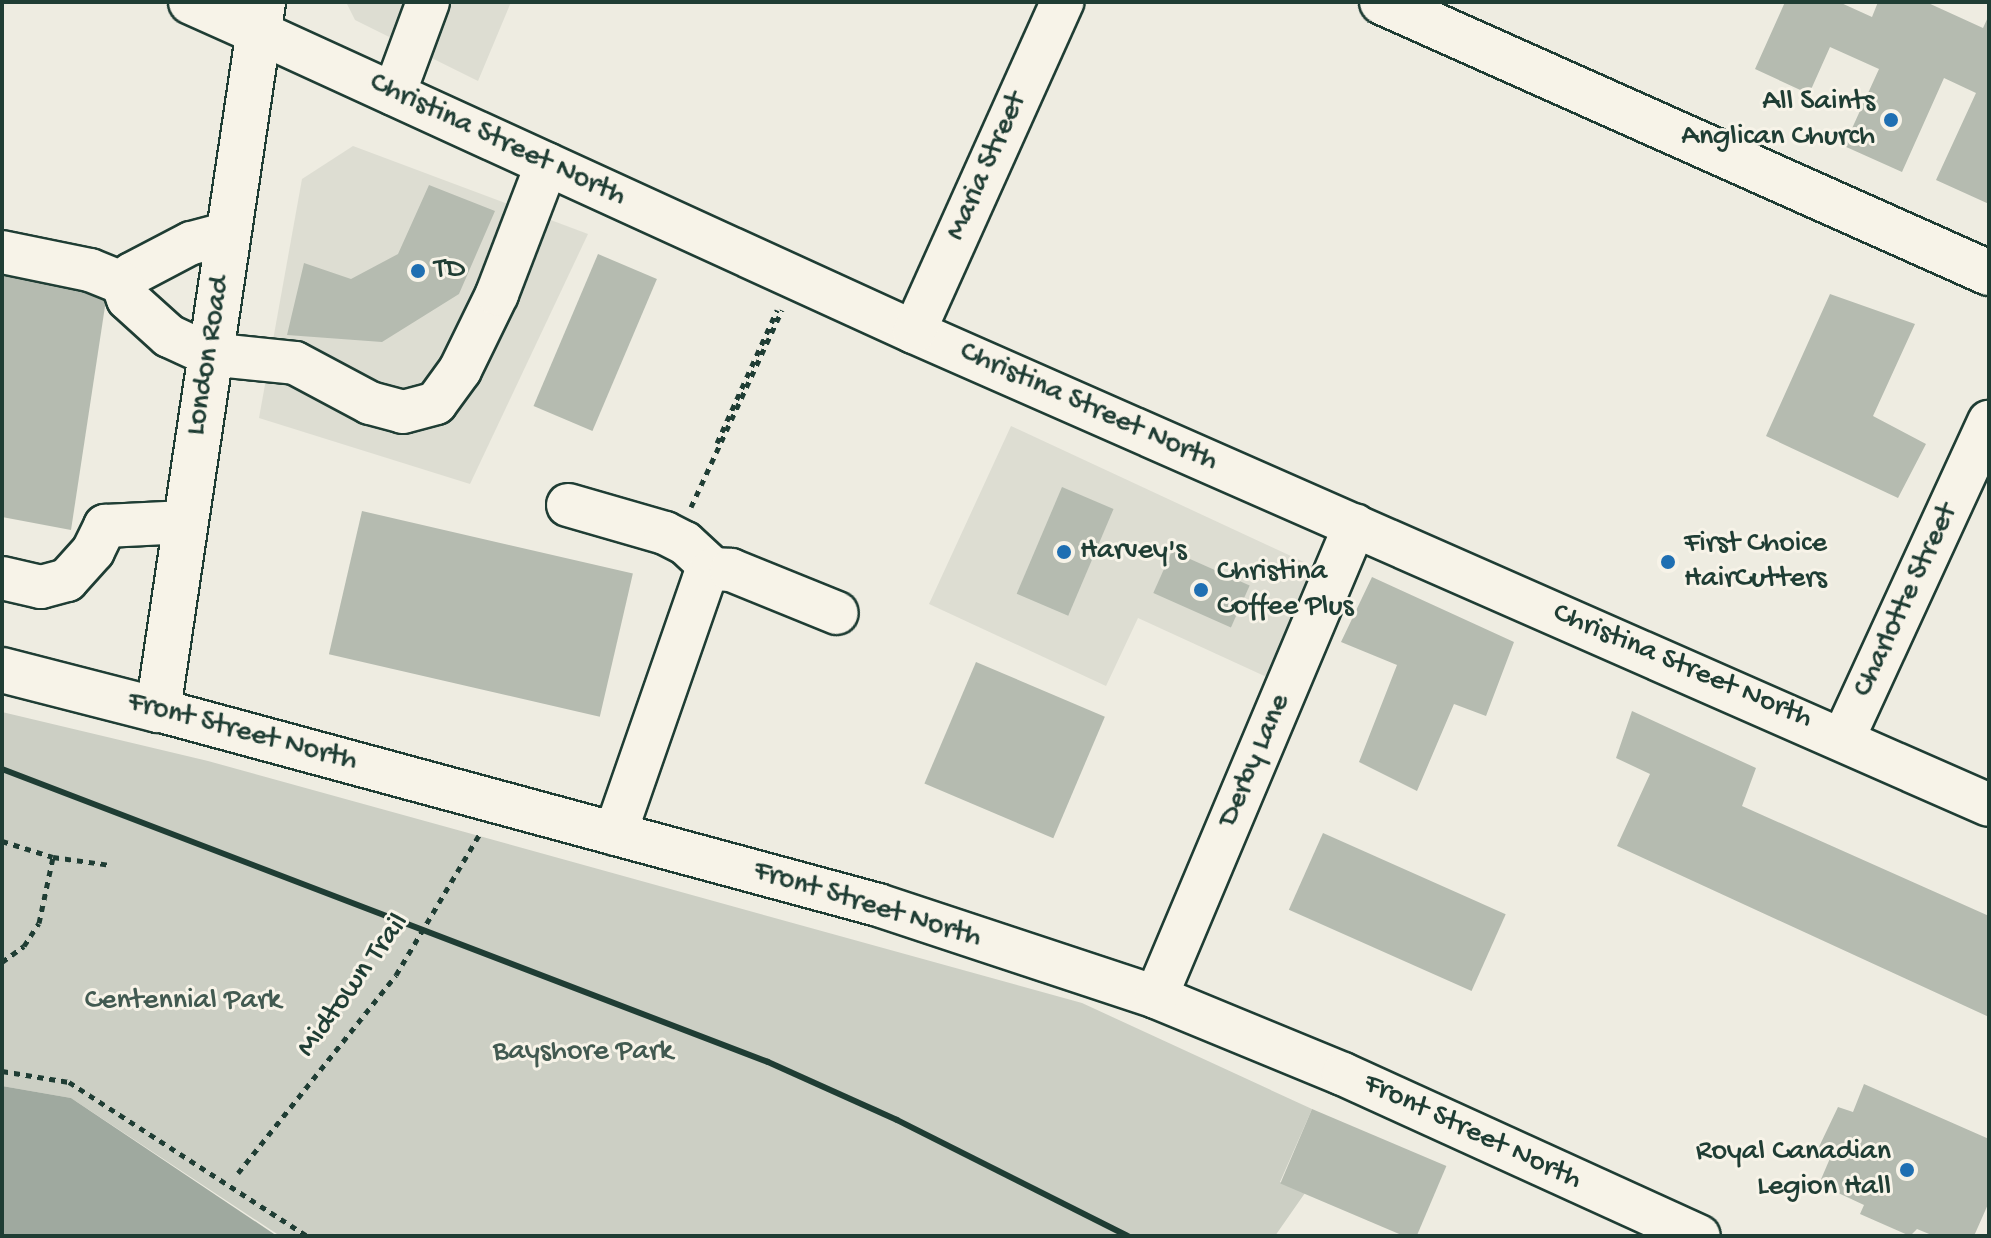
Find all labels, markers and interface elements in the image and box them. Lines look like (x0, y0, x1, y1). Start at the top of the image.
street label: Christina Street North (363, 66, 631, 216)
place label: All Saints Anglican Church (1681, 85, 1875, 156)
street label: Maria Street (939, 87, 1037, 247)
marker: All Saints Anglican Church (1882, 111, 1900, 129)
place label: TD (434, 253, 465, 289)
marker: TD (409, 262, 427, 280)
street label: London Road (180, 274, 240, 438)
street label: Christina Street North (953, 335, 1223, 481)
street label: Charlotte Street (1847, 499, 1967, 703)
place label: First Choice HairCutters (1684, 527, 1827, 598)
place label: Harvey's (1080, 534, 1187, 570)
marker: Harvey's (1055, 543, 1073, 561)
marker: First Choice HairCutters (1659, 553, 1677, 571)
place label: Christina Coffee Plus (1217, 555, 1354, 626)
marker: Christina Coffee Plus (1192, 581, 1210, 599)
street label: Christina Street North (1547, 596, 1817, 738)
street label: Front Street North (123, 685, 361, 781)
street label: Derby Lane (1212, 689, 1300, 833)
street label: Front Street North (749, 854, 985, 958)
street label: Midtown Trail (290, 907, 418, 1065)
park label: Centennial Park (85, 984, 281, 1020)
park label: Bayshore Park (493, 1035, 673, 1071)
street label: Front Street North (1357, 1067, 1587, 1199)
place label: Royal Canadian Legion Hall (1696, 1135, 1891, 1206)
marker: Royal Canadian Legion Hall (1898, 1161, 1916, 1179)

